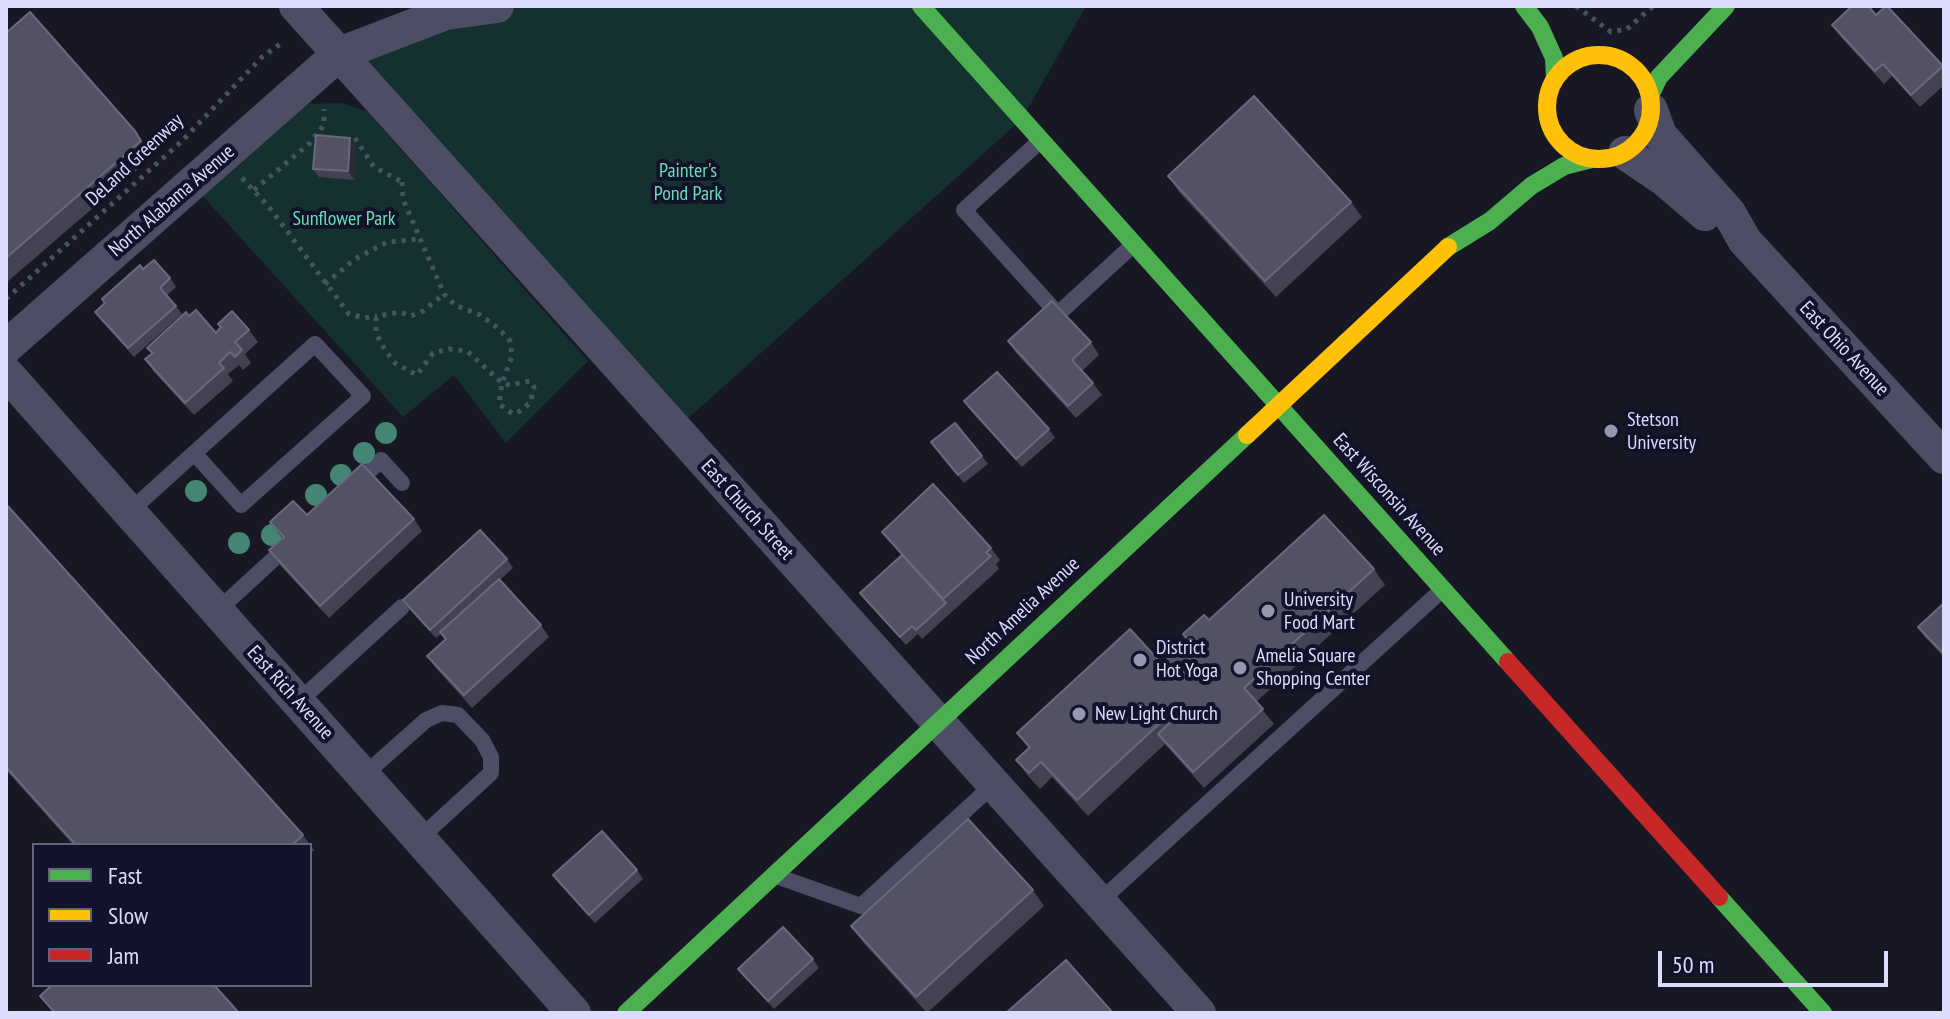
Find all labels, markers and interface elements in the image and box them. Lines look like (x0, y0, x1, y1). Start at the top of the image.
street label: DeLand Greenway (81, 109, 189, 211)
street label: North Alabama Avenue (104, 140, 240, 262)
park label: Painter's Pond Park (654, 159, 722, 206)
park label: Sunflower Park (292, 207, 396, 231)
street label: East Ohio Avenue (1794, 297, 1894, 401)
place label: Stetson University (1627, 408, 1696, 455)
marker: Stetson University (1602, 422, 1620, 440)
street label: East Wisconsin Avenue (1328, 429, 1450, 561)
street label: East Church Street (696, 455, 798, 565)
street label: North Amelia Avenue (961, 552, 1085, 670)
place label: University Food Mart (1284, 588, 1355, 635)
marker: University Food Mart (1259, 602, 1277, 620)
place label: District Hot Yoga (1156, 636, 1218, 683)
street label: East Rich Avenue (242, 641, 338, 745)
place label: Amelia Square Shopping Center (1256, 644, 1370, 691)
marker: District Hot Yoga (1131, 651, 1149, 669)
marker: Amelia Square Shopping Center (1231, 659, 1249, 677)
place label: New Light Church (1095, 702, 1218, 726)
marker: New Light Church (1070, 705, 1088, 723)
legend (32, 843, 312, 987)
text: Fast (108, 860, 142, 891)
text: Slow (108, 900, 148, 931)
scale bar (1662, 935, 1892, 985)
text: Jam (108, 940, 139, 971)
text: 50 m (1672, 949, 1714, 980)

